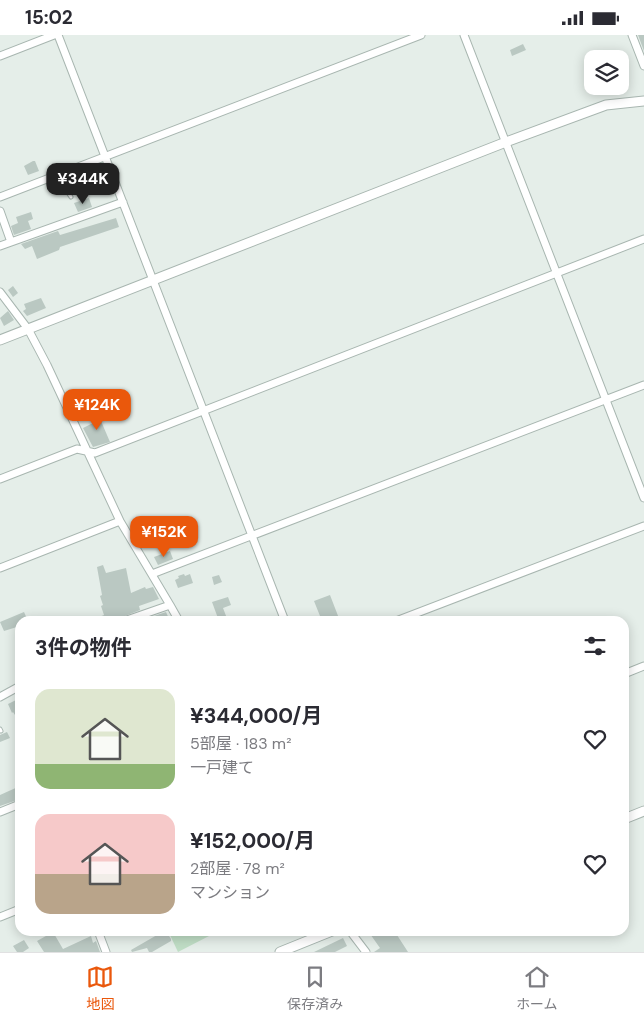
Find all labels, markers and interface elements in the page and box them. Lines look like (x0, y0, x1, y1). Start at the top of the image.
text: 15:02 (25, 5, 73, 30)
map controls (584, 50, 629, 95)
button: layers (584, 50, 629, 95)
pin: ¥344K (48, 163, 118, 205)
text: ¥344K (57, 168, 109, 189)
pin: ¥124K (62, 389, 132, 431)
text: ¥124K (74, 394, 120, 415)
pin: ¥152K (129, 515, 199, 558)
text: ¥152K (141, 521, 187, 542)
icon: filters (581, 632, 609, 660)
text: 3件の物件 (35, 634, 132, 662)
text: ¥344,000/月 (190, 702, 322, 730)
icon: home (75, 709, 135, 769)
icon: heart (581, 725, 609, 753)
text: 5部屋 · 183 m² (190, 733, 291, 754)
text: 一戸建て (190, 757, 254, 778)
text: ¥152,000/月 (190, 827, 315, 855)
icon: home (75, 834, 135, 894)
icon: heart (581, 850, 609, 878)
text: 2部屋 · 78 m² (190, 858, 285, 879)
text: マンション (190, 882, 270, 903)
tab: 地図 (86, 963, 114, 1013)
tab: 保存済み (287, 963, 343, 1013)
tab: ホーム (516, 963, 558, 1013)

